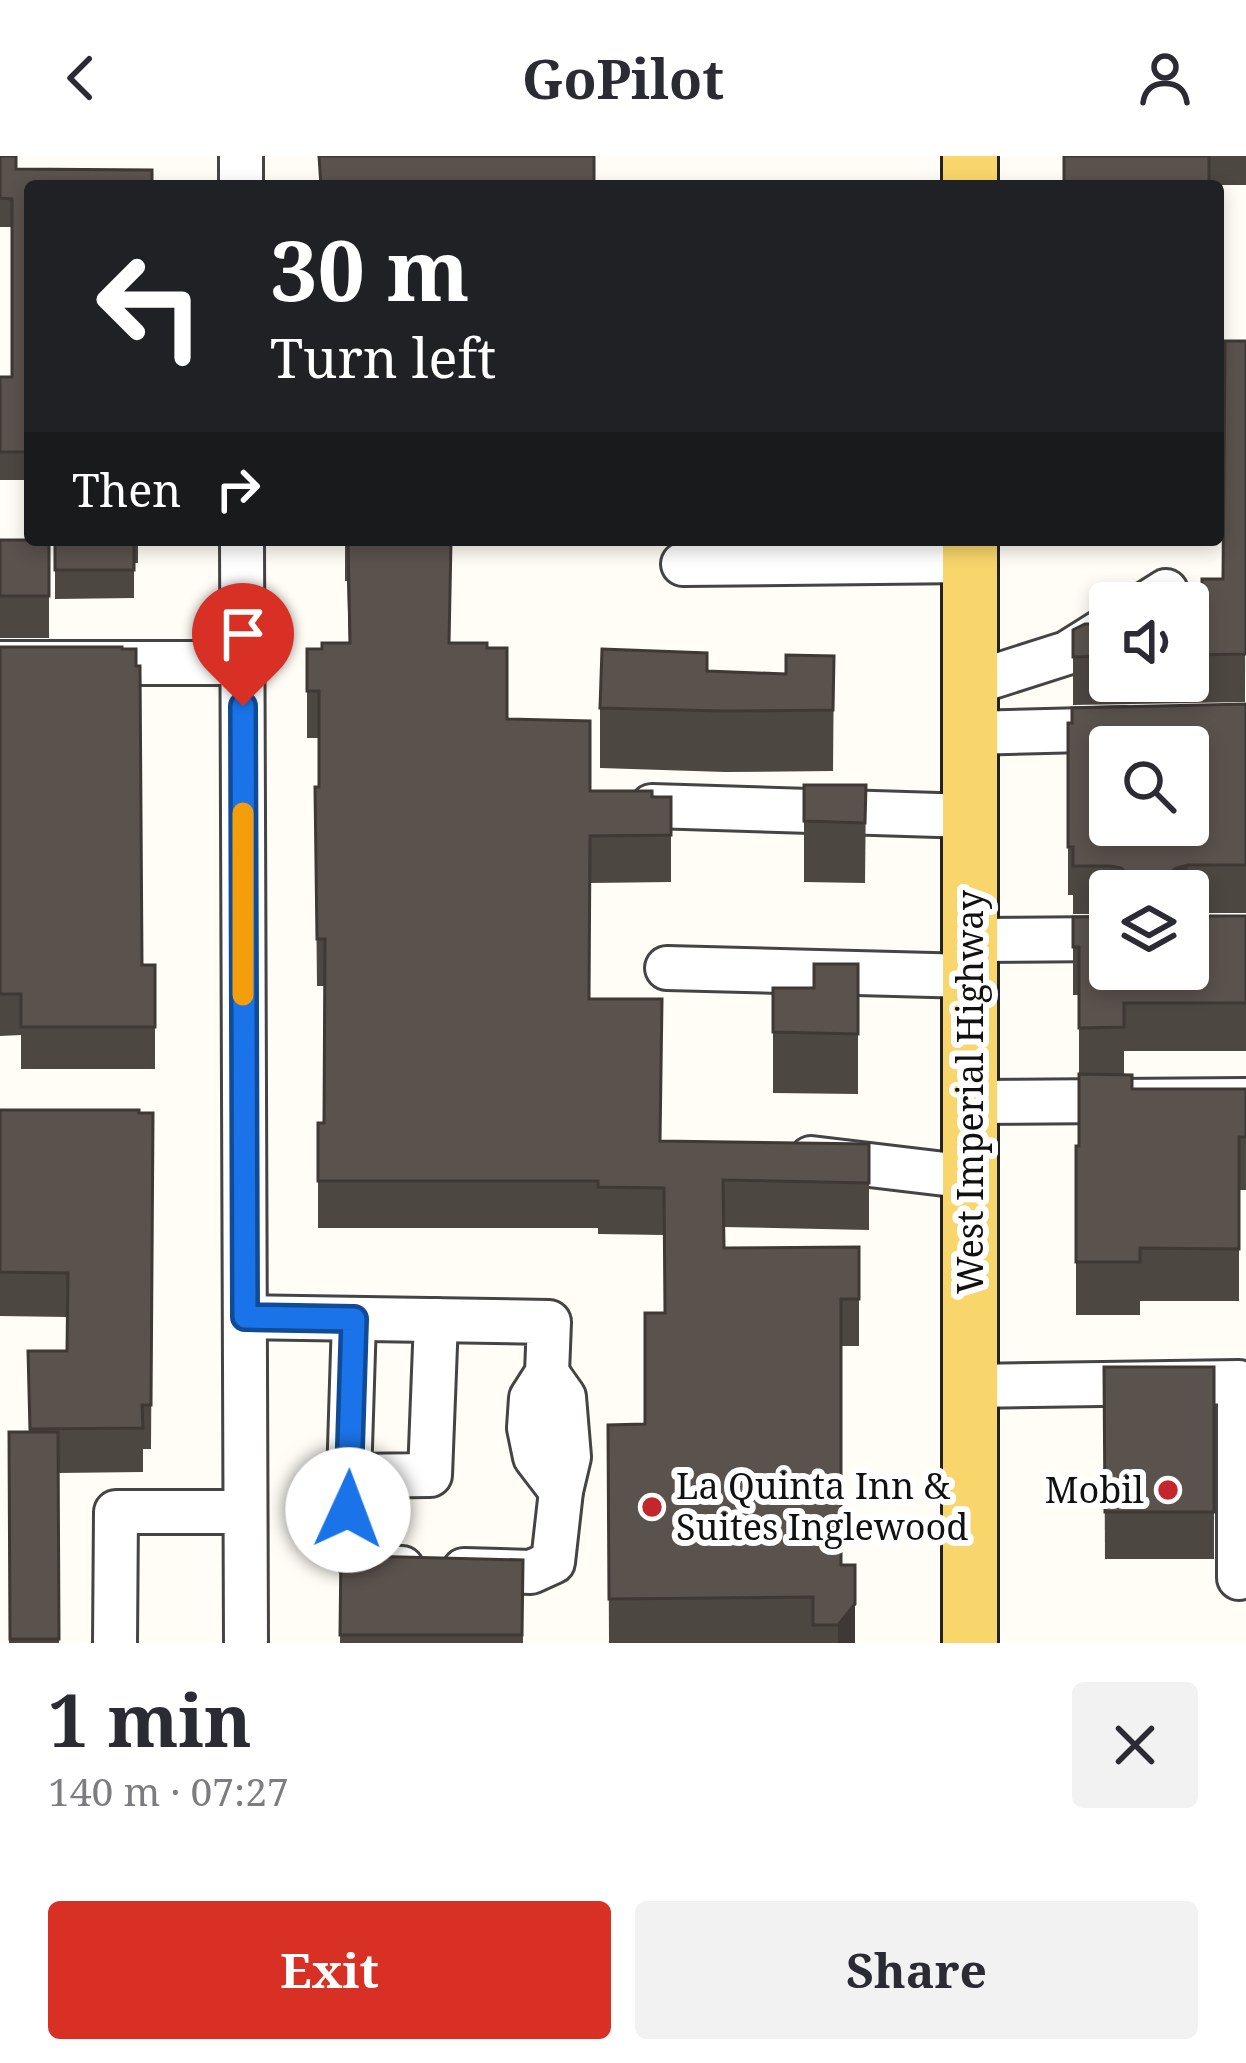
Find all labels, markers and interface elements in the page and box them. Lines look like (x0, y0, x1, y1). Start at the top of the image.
text: GoPilot (522, 41, 724, 115)
icon: back (48, 45, 114, 111)
icon: person (1132, 45, 1198, 111)
text: 30 m (270, 211, 470, 326)
icon: left (72, 228, 228, 384)
text: Turn left (270, 320, 496, 394)
icon: right (205, 456, 271, 522)
text: Then (72, 459, 181, 520)
map controls (1089, 582, 1209, 990)
button: sound (1089, 582, 1209, 702)
pin (192, 583, 294, 706)
icon: arrive (210, 601, 276, 667)
button: search (1089, 726, 1209, 846)
button: layers (1089, 870, 1209, 990)
street label: West Imperial Highway (945, 889, 994, 1294)
position arrow (285, 1447, 411, 1573)
place label: La Quinta Inn & Suites Inglewood (676, 1461, 968, 1551)
place label: Mobil (1045, 1465, 1144, 1514)
marker: Mobil (1155, 1477, 1181, 1503)
marker: La Quinta Inn & Suites Inglewood (639, 1494, 665, 1520)
text: 1 min (48, 1670, 252, 1768)
button: close (1072, 1682, 1198, 1808)
text: 140 m · 07:27 (48, 1764, 289, 1817)
button: Exit (48, 1901, 611, 2039)
button: Share (635, 1901, 1198, 2039)

